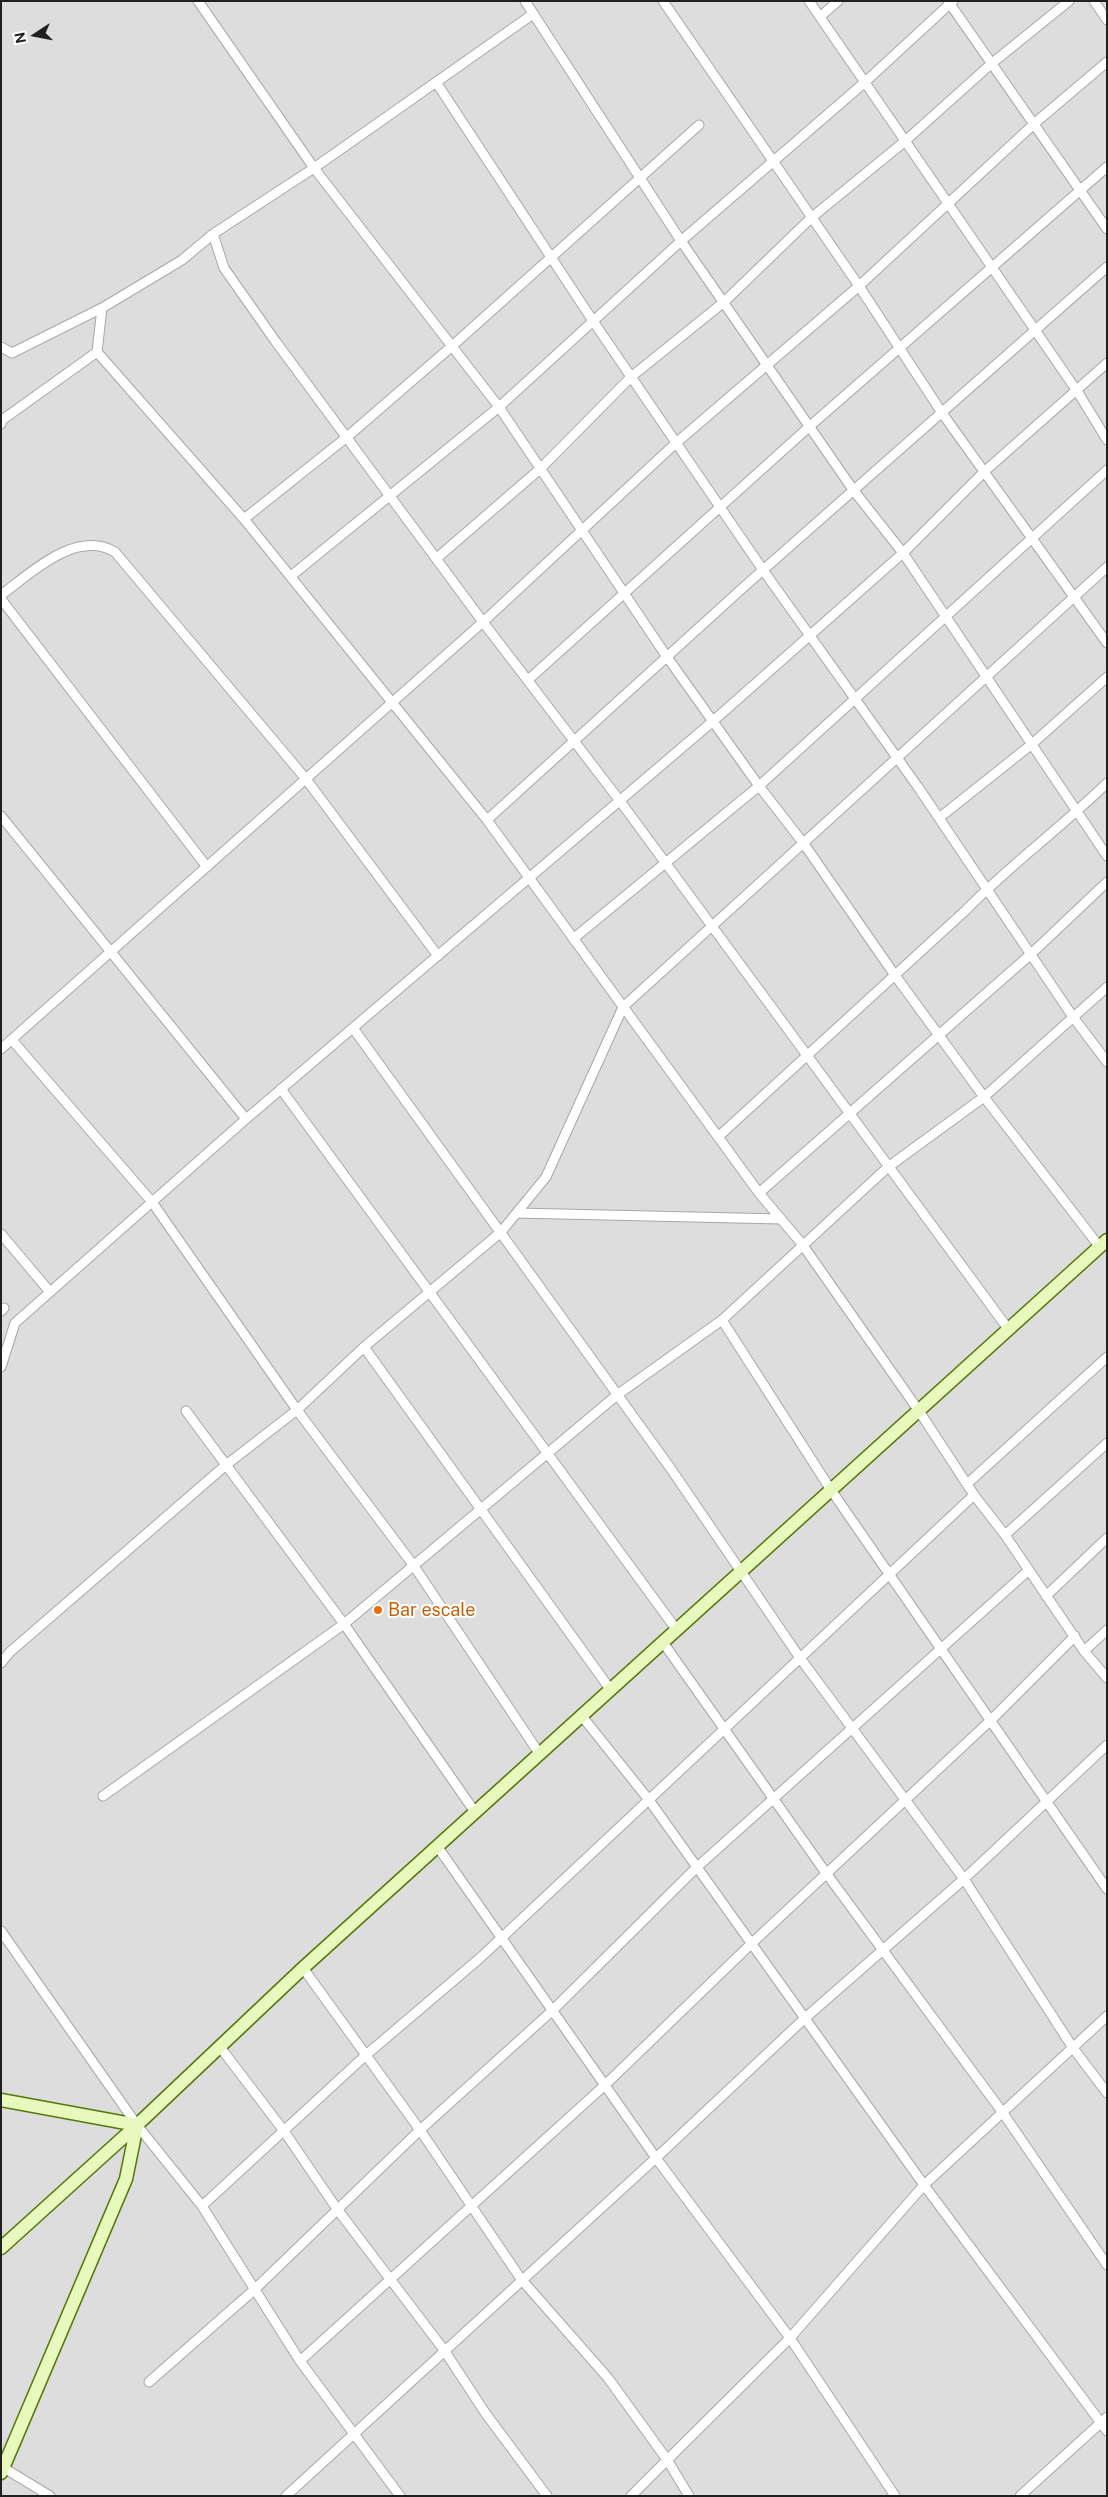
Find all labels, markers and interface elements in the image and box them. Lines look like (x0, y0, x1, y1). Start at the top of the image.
north arrow (10, 10, 60, 60)
text: N (11, 31, 29, 45)
place label: Bar escale (388, 1599, 475, 1621)
marker: Bar escale (372, 1604, 384, 1616)

